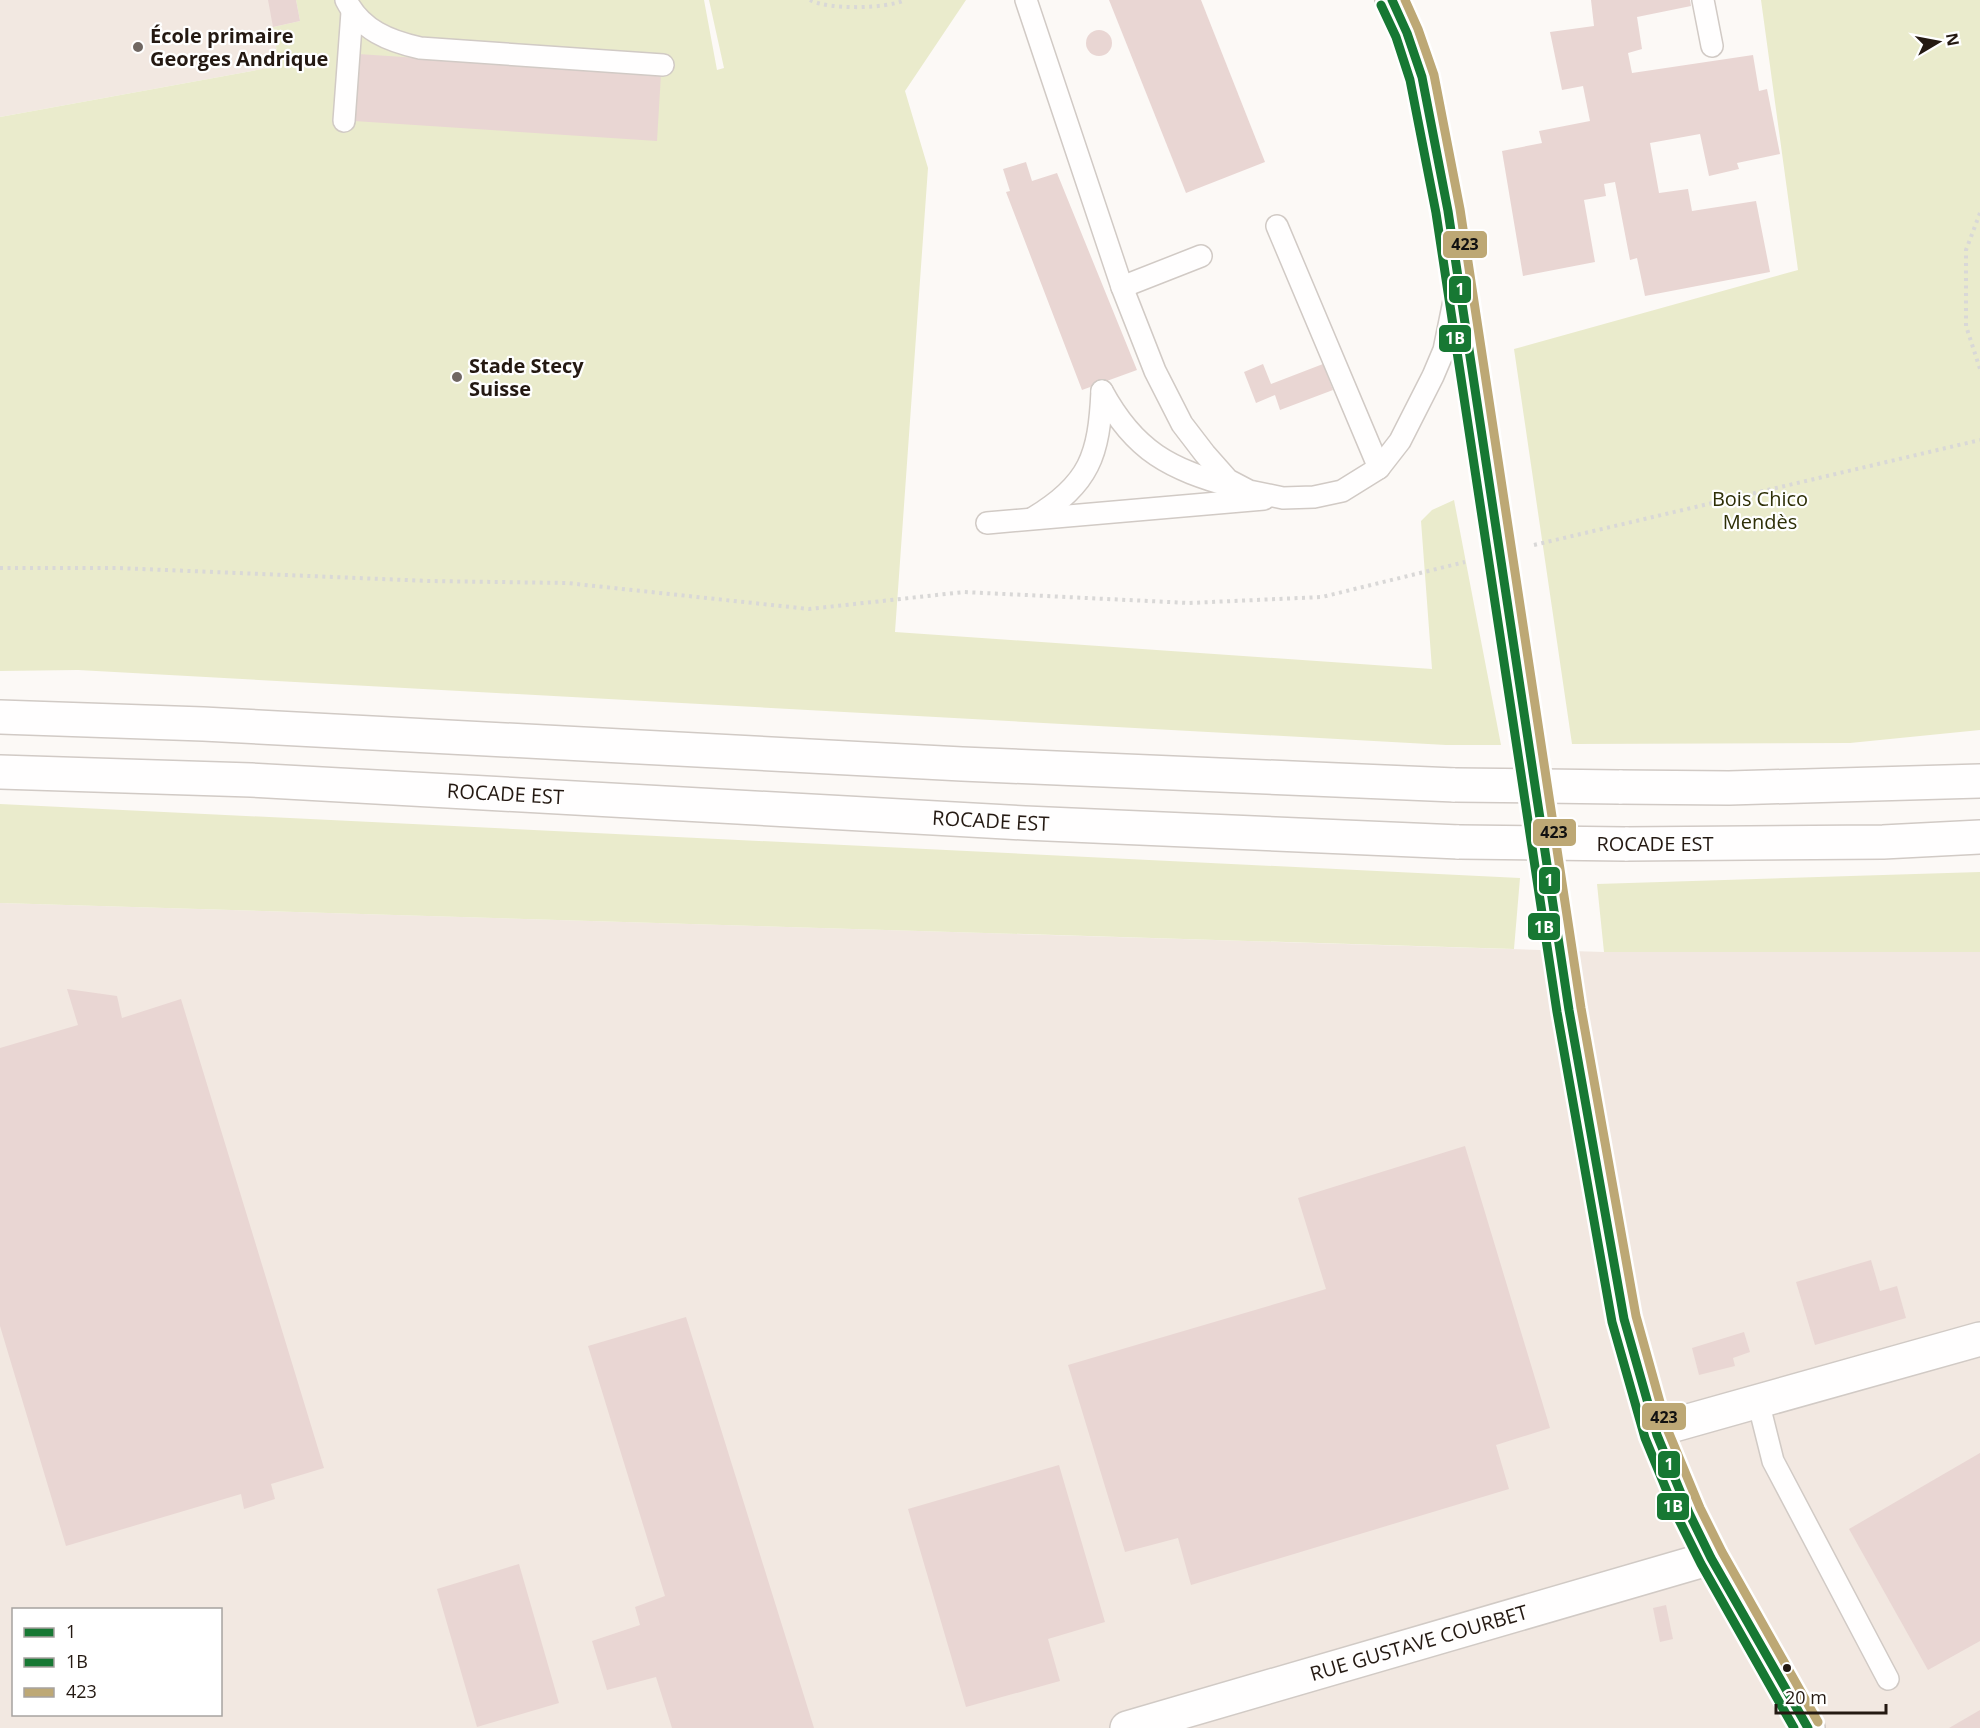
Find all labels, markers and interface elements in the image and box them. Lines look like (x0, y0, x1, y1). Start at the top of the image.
north arrow (1908, 12, 1968, 72)
place label: École primaire Georges Andrique (150, 22, 328, 72)
text: N (1941, 31, 1965, 48)
marker: École primaire Georges Andrique (131, 40, 145, 54)
line badge: 423 (1442, 230, 1488, 259)
text: 423 (1451, 233, 1479, 255)
line badge: 1 (1448, 275, 1472, 304)
text: 1 (1455, 278, 1465, 300)
line badge: 1B (1438, 324, 1472, 353)
text: 1B (1445, 327, 1465, 349)
place label: Stade Stecy Suisse (469, 352, 584, 402)
marker: Stade Stecy Suisse (450, 370, 464, 384)
park label: Bois Chico Mendès (1712, 485, 1808, 535)
street label: ROCADE EST (446, 777, 565, 810)
street label: ROCADE EST (932, 804, 1050, 837)
line badge: 423 (1532, 818, 1577, 847)
text: 423 (1540, 821, 1568, 843)
street label: ROCADE EST (1596, 830, 1714, 857)
line badge: 1 (1538, 866, 1561, 895)
text: 1 (1544, 869, 1554, 891)
line badge: 1B (1527, 912, 1561, 941)
text: 1B (1534, 916, 1554, 938)
line badge: 423 (1641, 1402, 1687, 1431)
text: 423 (1650, 1406, 1678, 1428)
line badge: 1 (1657, 1450, 1681, 1479)
text: 1 (1664, 1453, 1674, 1475)
line badge: 1B (1656, 1492, 1690, 1521)
text: 1B (1663, 1495, 1683, 1517)
street label: RUE GUSTAVE COURBET (1307, 1598, 1531, 1687)
legend (12, 1608, 222, 1716)
text: 1 (66, 1619, 76, 1643)
text: 1B (66, 1649, 88, 1673)
unlabelled marker (1781, 1662, 1793, 1674)
scale bar (1776, 1677, 1886, 1715)
text: 423 (66, 1679, 97, 1703)
text: 20 m (1785, 1685, 1827, 1709)

